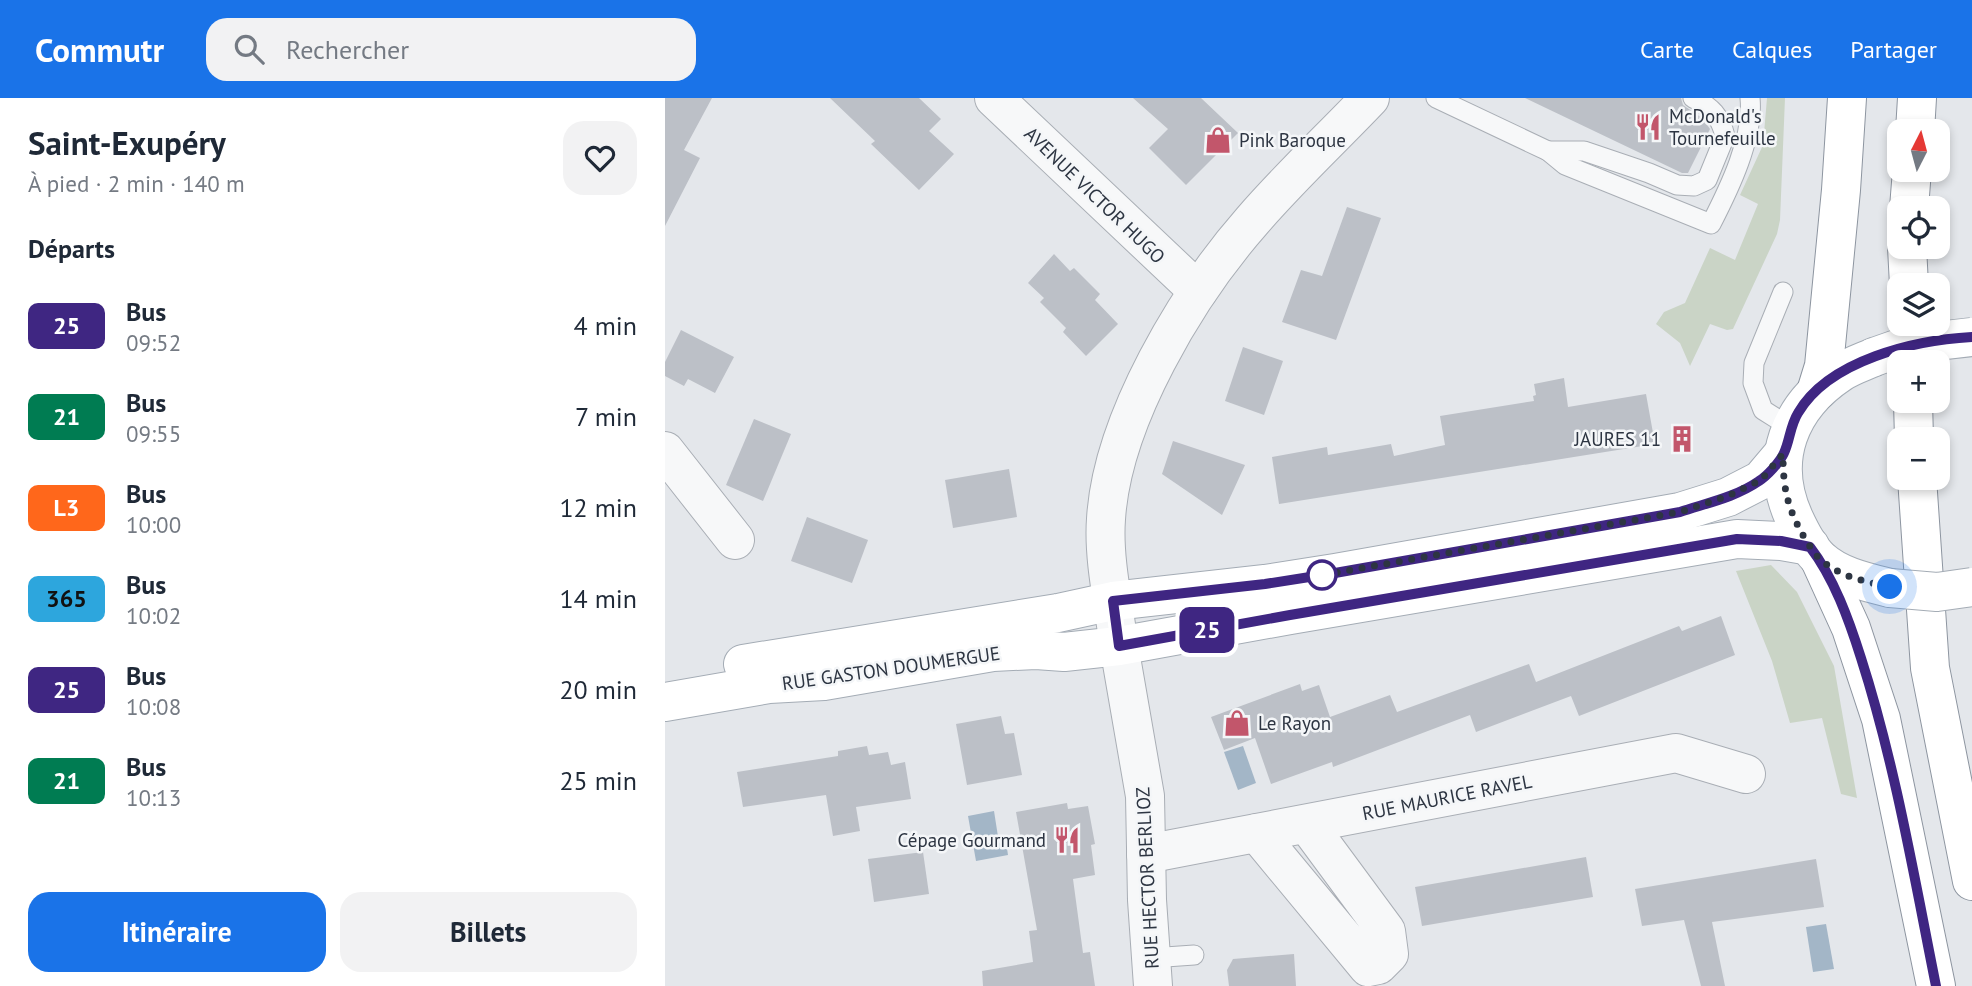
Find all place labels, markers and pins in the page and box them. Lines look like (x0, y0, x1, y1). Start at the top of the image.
place label: McDonald's Tournefeuille (1669, 104, 1776, 150)
restaurant icon: McDonald's Tournefeuille (1633, 112, 1663, 142)
shop icon: Pink Baroque (1203, 125, 1233, 155)
place label: Pink Baroque (1239, 128, 1346, 152)
building icon: JAURES 11 (1667, 424, 1697, 454)
place label: JAURES 11 (1574, 427, 1661, 451)
unlabelled marker (1307, 560, 1337, 590)
shop icon: Le Rayon (1222, 708, 1252, 738)
place label: Le Rayon (1258, 711, 1331, 735)
restaurant icon: Cépage Gourmand (1052, 825, 1082, 855)
place label: Cépage Gourmand (898, 828, 1046, 852)

